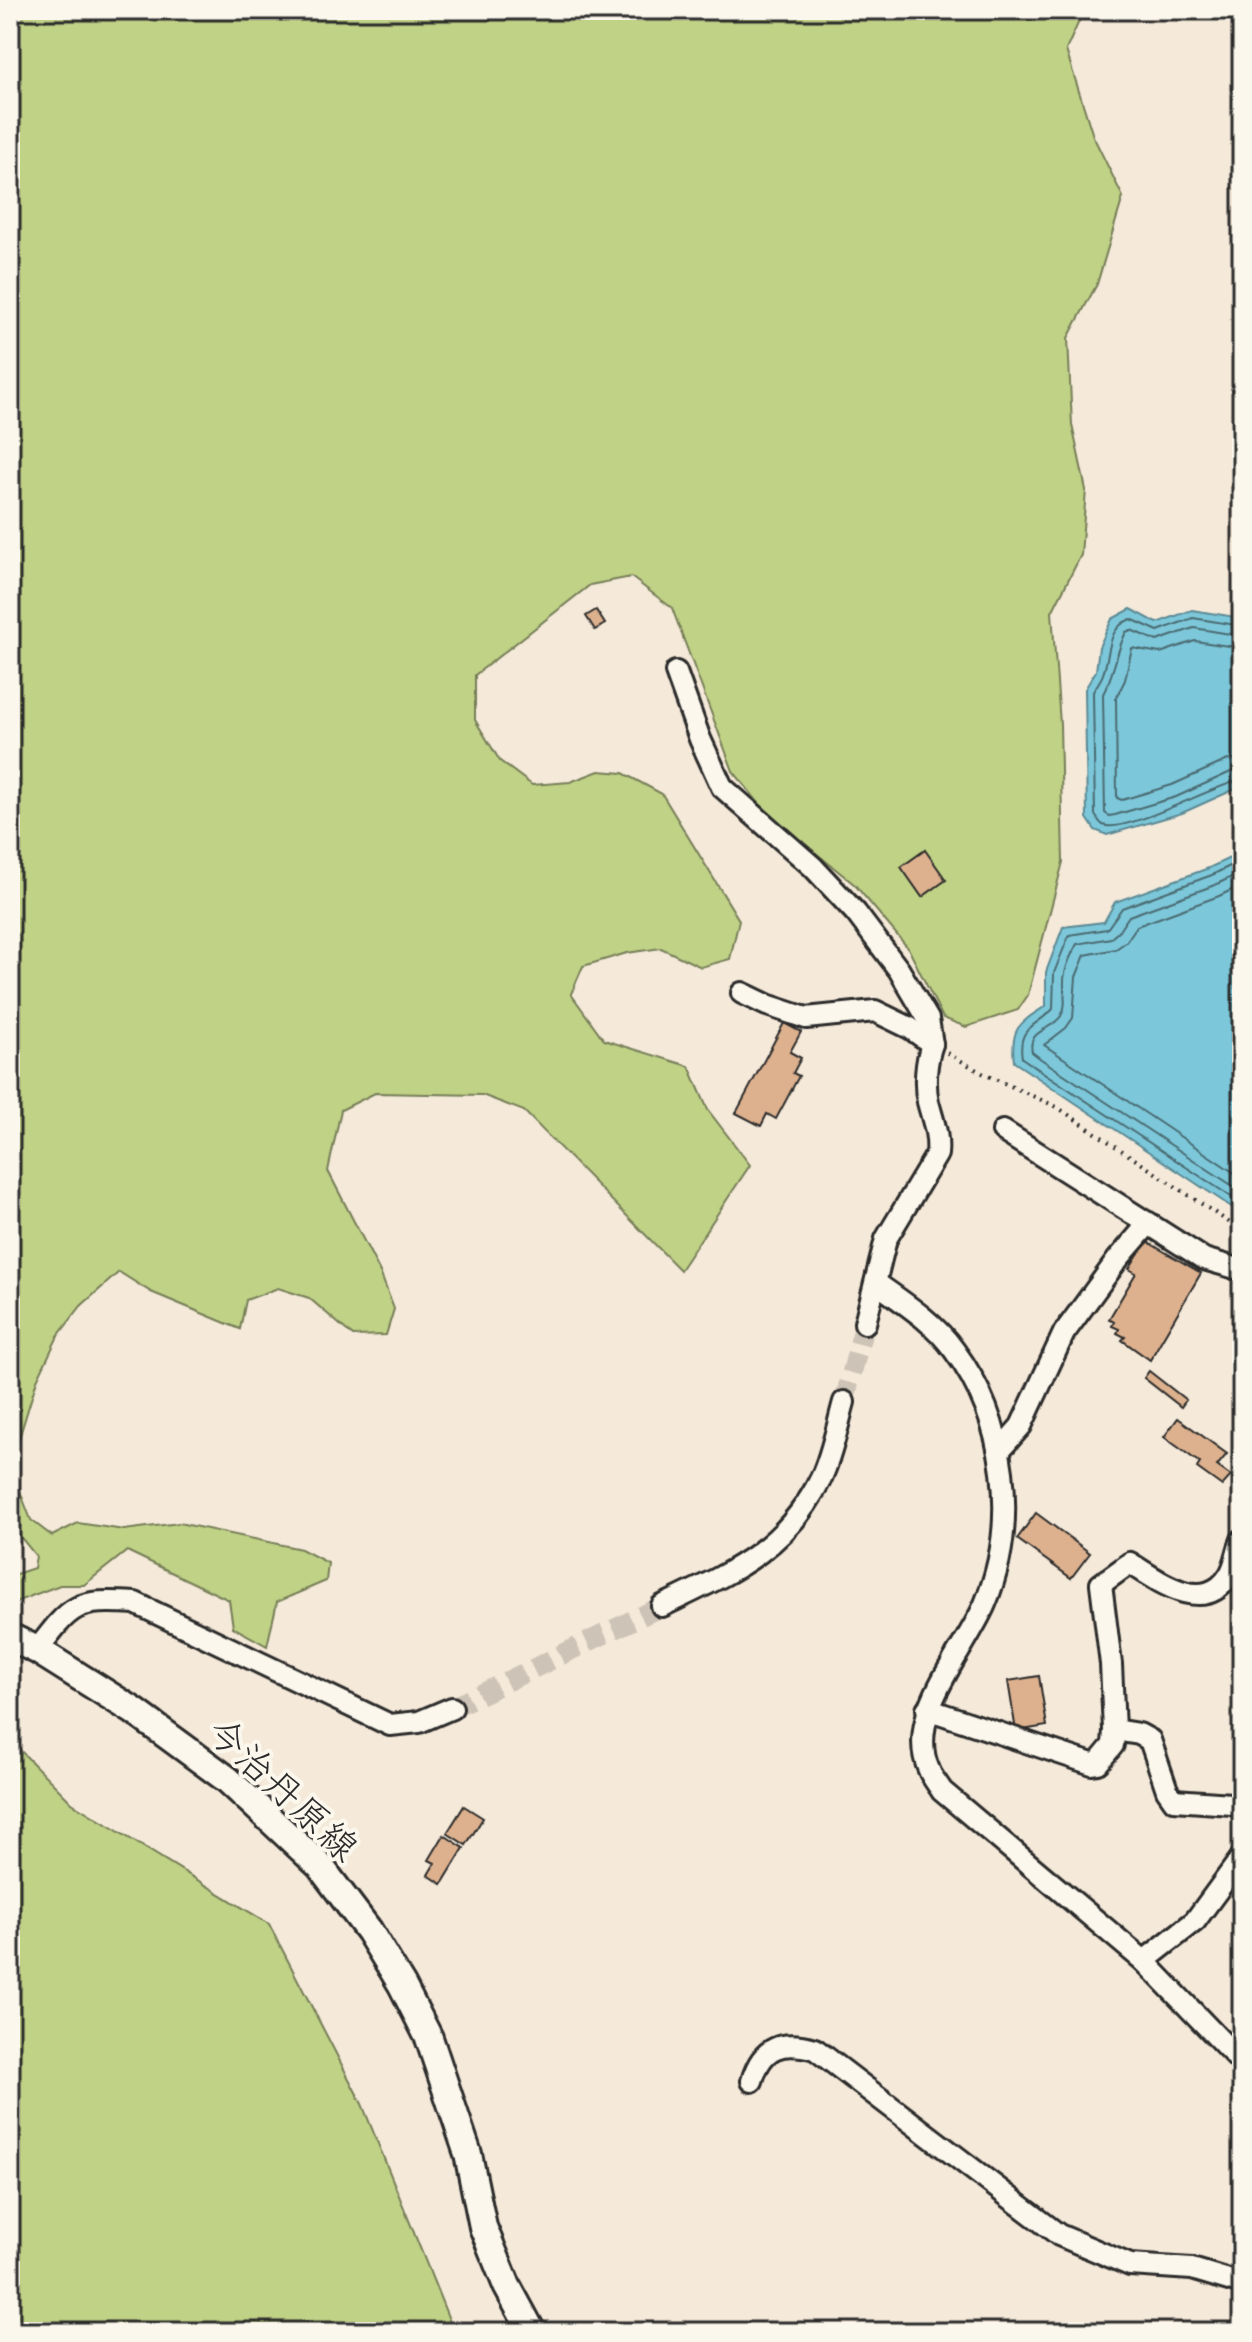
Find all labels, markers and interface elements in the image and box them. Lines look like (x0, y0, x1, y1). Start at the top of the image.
street label: 今治丹原線 (197, 1707, 368, 1871)

